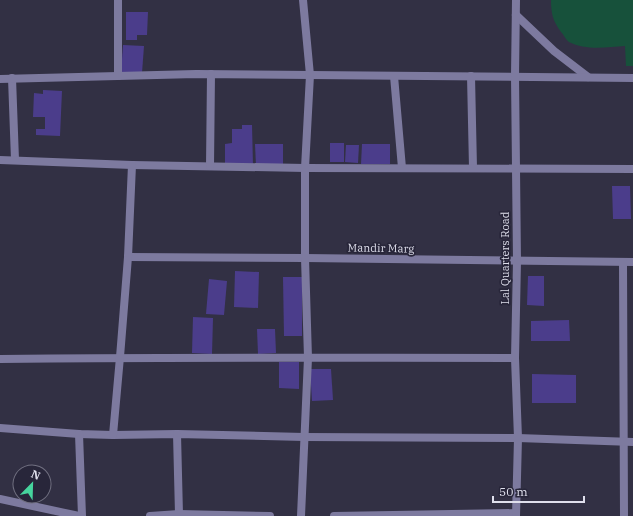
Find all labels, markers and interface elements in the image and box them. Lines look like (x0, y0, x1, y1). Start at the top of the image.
street label: Lal Quarters Road (498, 211, 512, 304)
street label: Mandir Marg (348, 240, 414, 256)
north arrow (12, 464, 52, 504)
text: N (29, 467, 43, 483)
scale bar (493, 478, 584, 504)
text: 50 m (499, 484, 528, 499)

